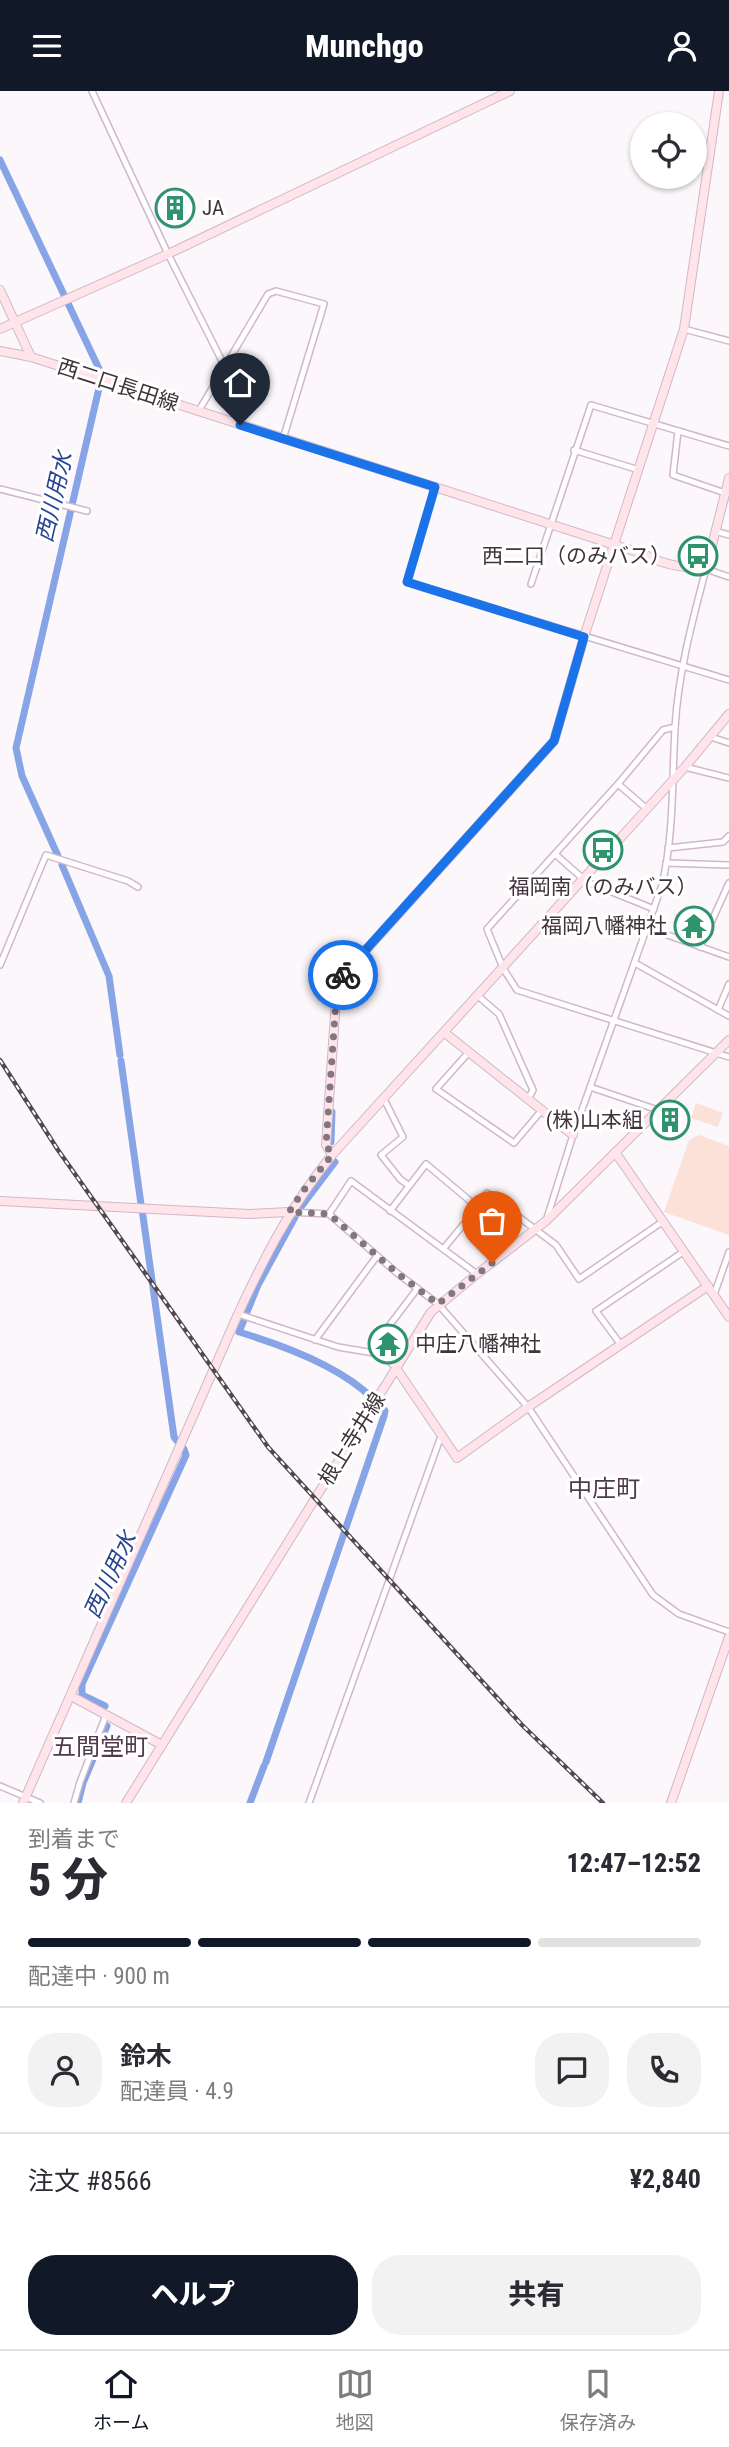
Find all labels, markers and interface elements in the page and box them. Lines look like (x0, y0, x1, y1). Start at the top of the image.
icon: menu (28, 27, 66, 65)
text: Munchgo (305, 27, 424, 65)
icon: person (663, 27, 701, 65)
map controls (630, 112, 707, 189)
button: locate (630, 112, 707, 189)
building icon: JA (154, 187, 196, 229)
place label: JA (202, 196, 224, 220)
pin (210, 353, 270, 425)
street label: 西二口長田線 (54, 354, 182, 416)
icon: home (221, 364, 259, 402)
water label: 西川用水 (31, 446, 79, 545)
bus stop icon: 西二口（のみバス） (677, 535, 719, 577)
place label: 西二口（のみバス） (482, 544, 671, 568)
bus stop icon: 福岡南（のみバス） (582, 829, 624, 871)
place label: 福岡南（のみバス） (509, 875, 698, 899)
temple icon: 福岡八幡神社 (673, 905, 715, 947)
place label: 福岡八幡神社 (541, 914, 667, 938)
courier (308, 940, 378, 1010)
icon: bike (324, 956, 362, 994)
building icon: (株)山本組 (649, 1099, 691, 1141)
place label: (株)山本組 (546, 1108, 643, 1132)
pin (462, 1191, 522, 1263)
icon: bag (473, 1202, 511, 1240)
temple icon: 中庄八幡神社 (367, 1323, 409, 1365)
place label: 中庄八幡神社 (415, 1332, 541, 1356)
street label: 根上寺井線 (314, 1388, 390, 1490)
district label: 中庄町 (568, 1475, 640, 1503)
water label: 西川用水 (79, 1525, 143, 1623)
district label: 五間堂町 (52, 1733, 148, 1761)
text: 到着まで (28, 1826, 120, 1853)
text: 12:47–12:52 (567, 1848, 701, 1878)
text: 5 分 (28, 1853, 108, 1907)
text: 配達中 · 900 m (28, 1963, 170, 1990)
button: person (28, 2033, 102, 2107)
button: chat (535, 2033, 609, 2107)
button: phone (627, 2033, 701, 2107)
text: 鈴木 (120, 2041, 172, 2071)
text: 配達員 · 4.9 (120, 2078, 234, 2105)
text: ¥2,840 (630, 2164, 701, 2194)
text: 注文 #8566 (28, 2166, 152, 2196)
button: ヘルプ (28, 2255, 358, 2335)
button: 共有 (372, 2255, 701, 2335)
tab: ホーム (93, 2365, 150, 2434)
tab: 地図 (336, 2365, 374, 2434)
tab: 保存済み (560, 2365, 636, 2434)

